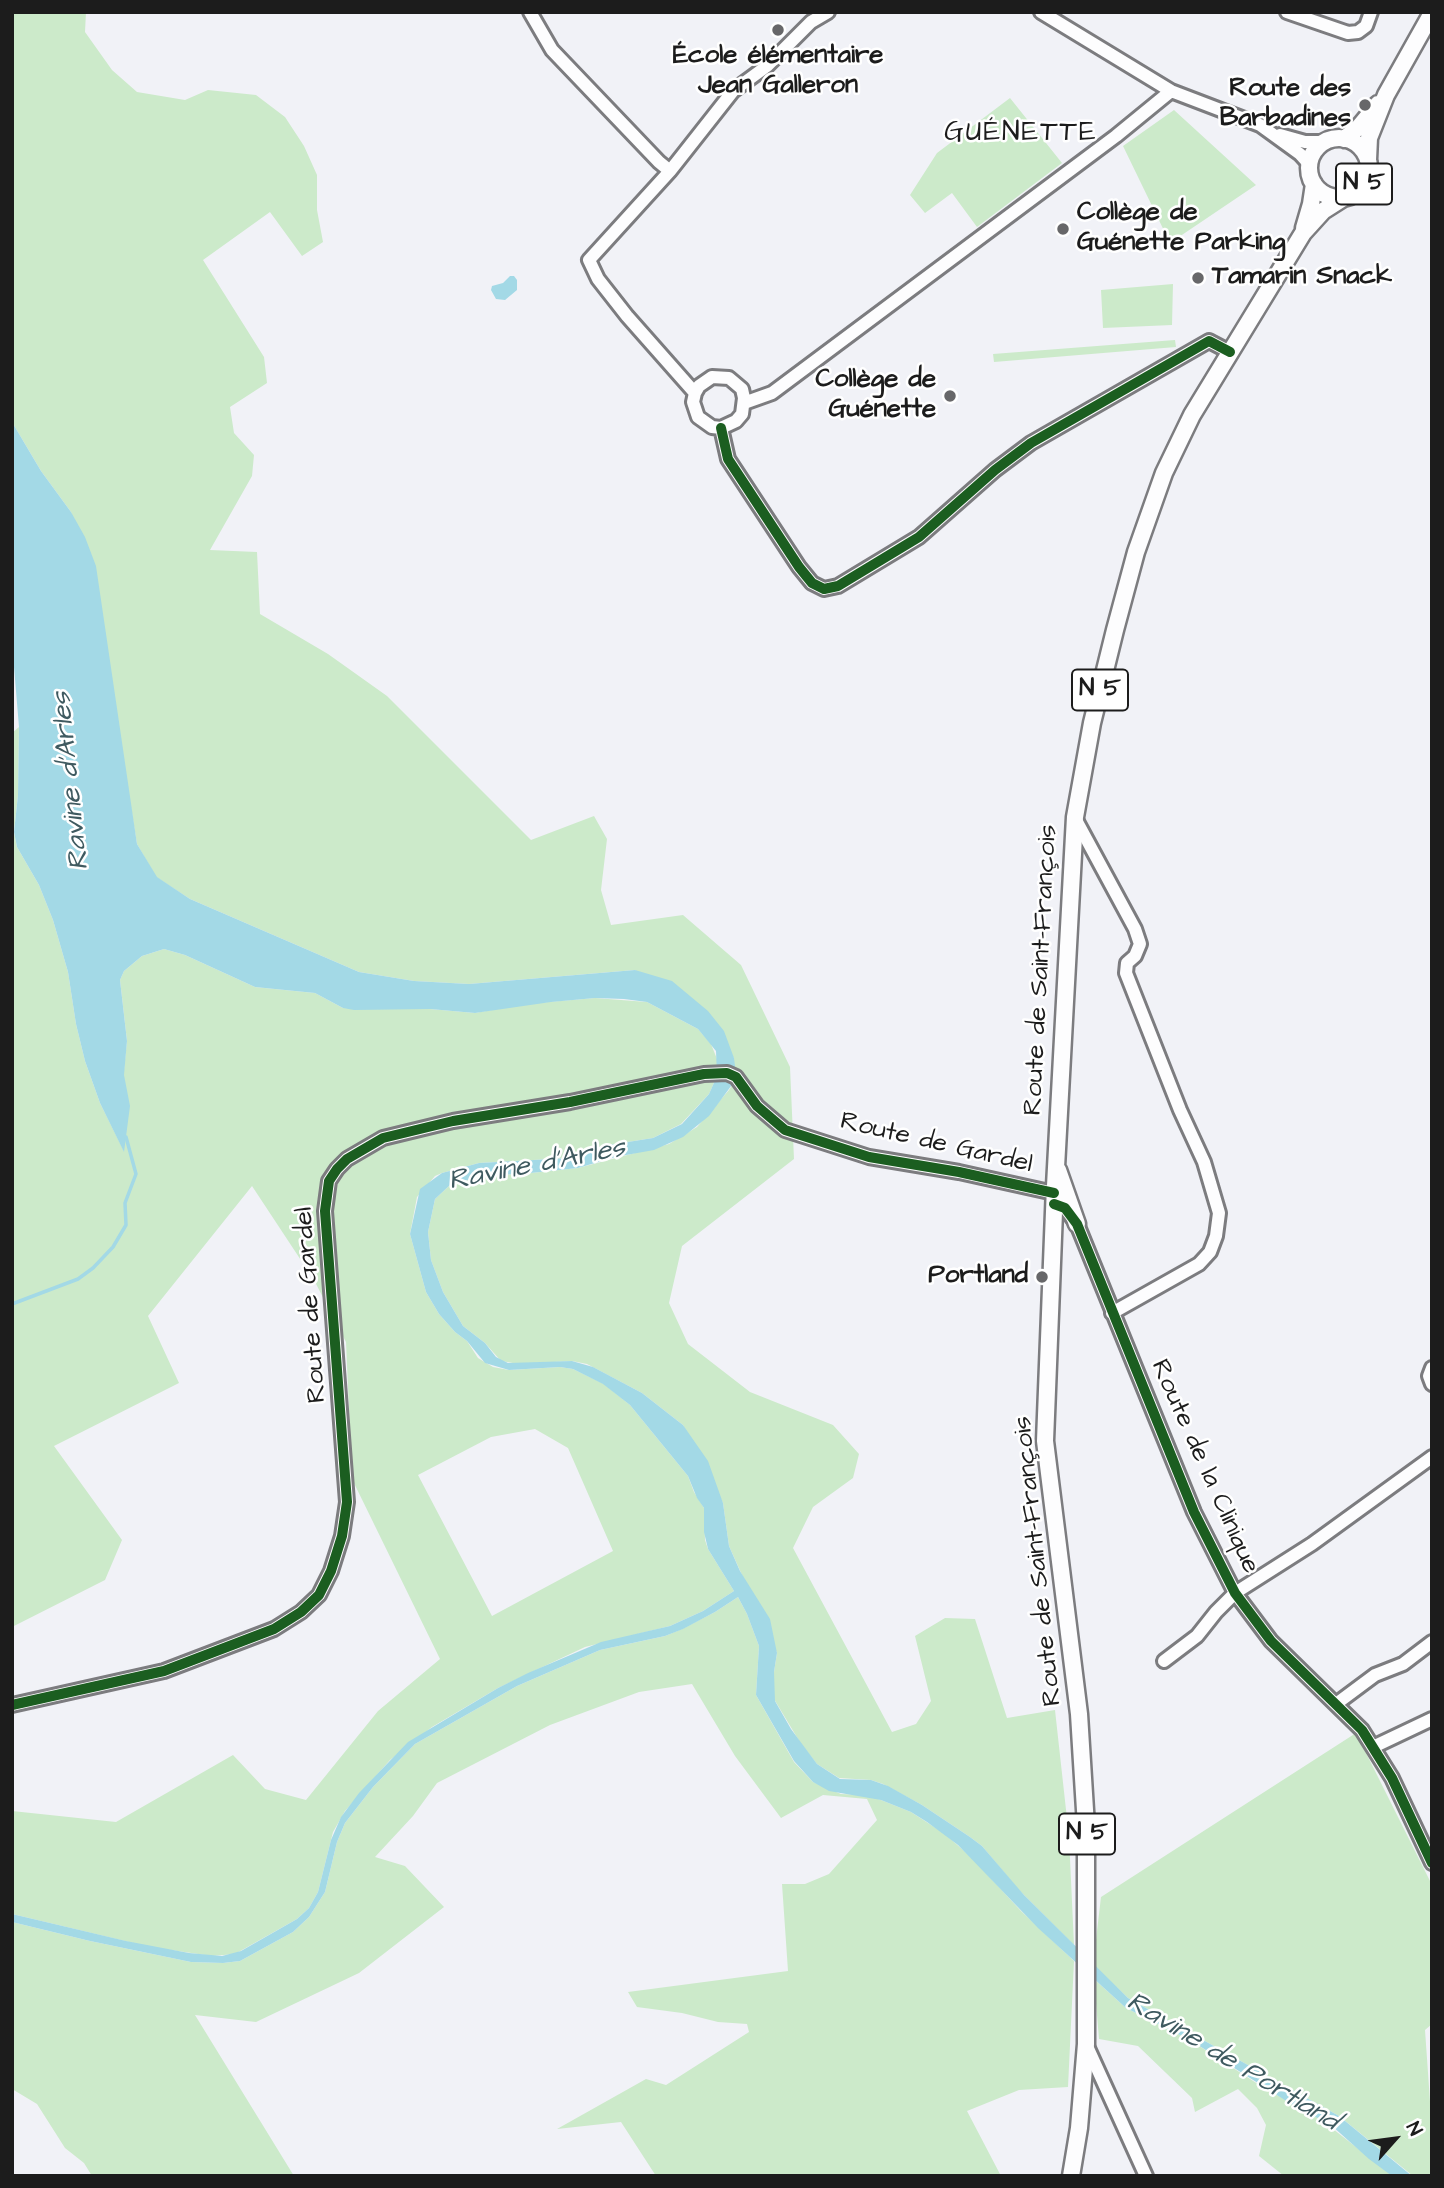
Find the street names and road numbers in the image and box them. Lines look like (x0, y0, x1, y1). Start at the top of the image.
road number: N 5 (1336, 164, 1392, 204)
road number: N 5 (1072, 670, 1128, 710)
street label: Route de Saint-François (1019, 824, 1065, 1116)
street label: Route de Gardel (837, 1107, 1035, 1181)
street label: Route de Gardel (290, 1206, 334, 1404)
street label: Route de la Clinique (1143, 1355, 1265, 1579)
street label: Route de Saint-François (1008, 1415, 1070, 1707)
road number: N 5 (1059, 1814, 1115, 1854)

